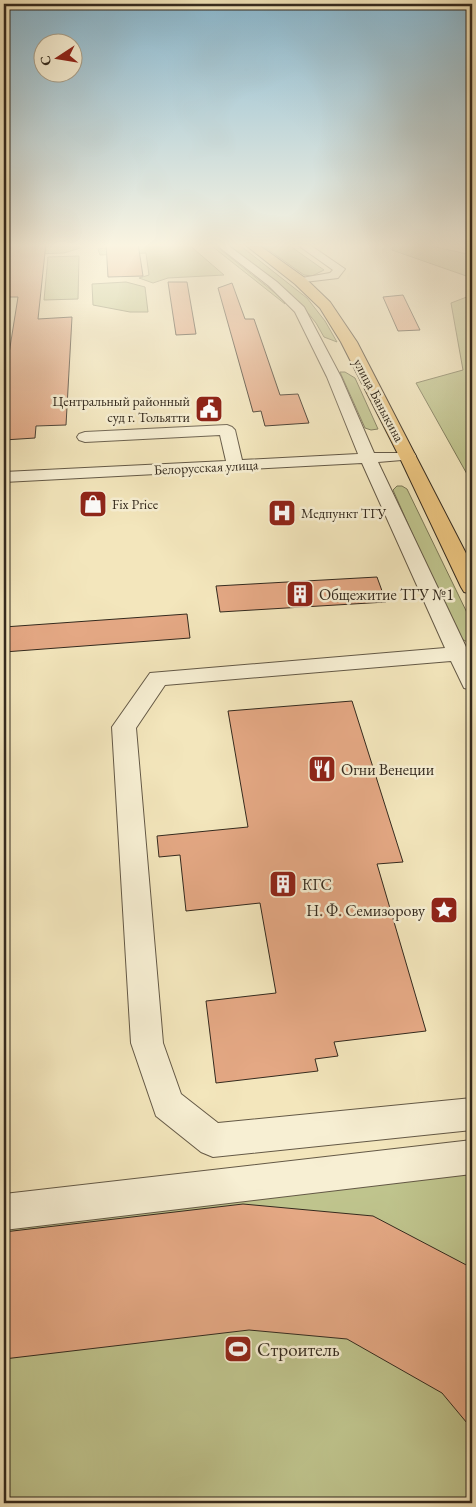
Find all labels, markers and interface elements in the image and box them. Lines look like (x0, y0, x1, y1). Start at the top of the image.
north arrow (32, 32, 82, 82)
text: С (35, 54, 55, 67)
street label: улица Баныкина (349, 355, 409, 445)
place label: Центральный районный суд г. Тольятти (52, 392, 191, 426)
public building icon: Центральный районный суд г. Тольятти (194, 394, 224, 424)
street label: Белорусская улица (153, 455, 259, 479)
shop icon: Fix Price (78, 489, 108, 519)
place label: Fix Price (112, 495, 159, 513)
hospital icon: Медпункт ТГУ (267, 498, 297, 528)
place label: Медпункт ТГУ (301, 504, 386, 522)
building icon: Общежитие ТГУ №1 (285, 579, 315, 609)
place label: Общежитие ТГУ №1 (319, 584, 454, 605)
restaurant icon: Огни Венеции (307, 754, 337, 784)
place label: Огни Венеции (341, 759, 435, 780)
building icon: КГС (268, 869, 298, 899)
place label: КГС (302, 874, 332, 895)
place icon: Н. Ф. Семизорову (429, 895, 459, 925)
place label: Н. Ф. Семизорову (306, 900, 426, 921)
sports icon: Строитель (223, 1334, 253, 1364)
place label: Строитель (257, 1337, 340, 1362)

